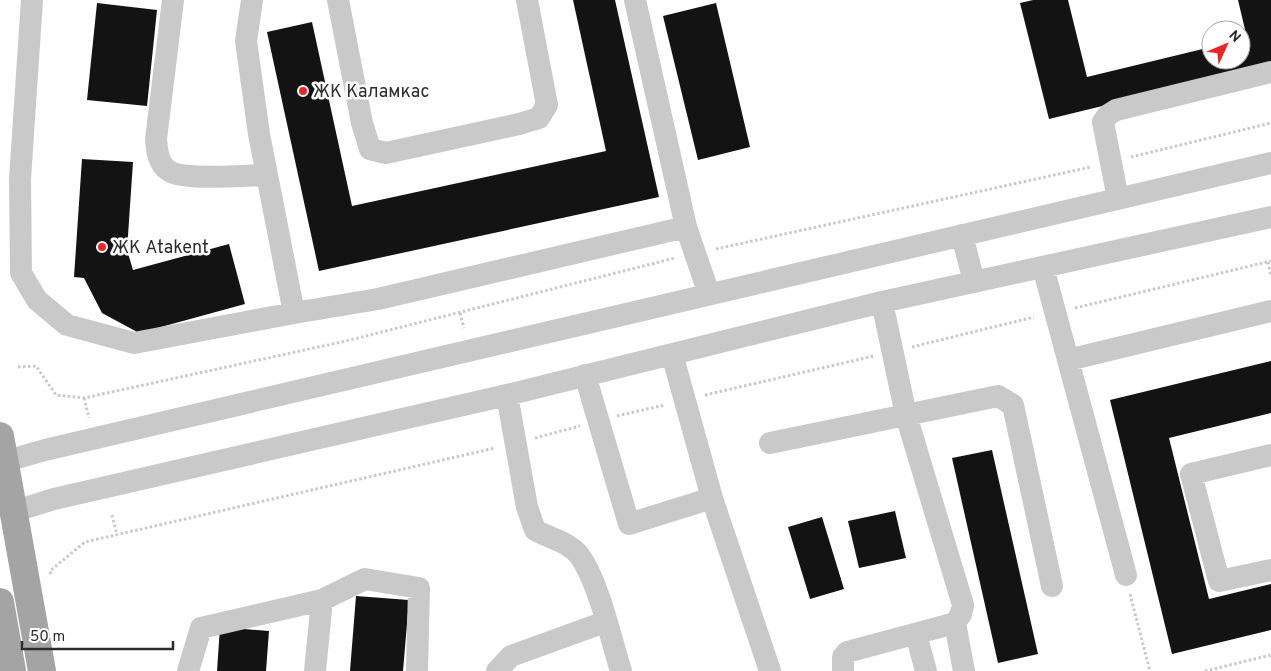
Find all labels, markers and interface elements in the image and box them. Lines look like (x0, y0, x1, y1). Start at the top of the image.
north arrow (1201, 20, 1251, 70)
text: N (1225, 27, 1244, 47)
place label: ЖК Каламкас (313, 81, 429, 104)
marker: ЖК Каламкас (297, 85, 309, 97)
place label: ЖК Atakent (112, 237, 209, 260)
marker: ЖК Atakent (96, 241, 108, 253)
scale bar (22, 618, 174, 650)
text: 50 m (30, 628, 65, 647)

